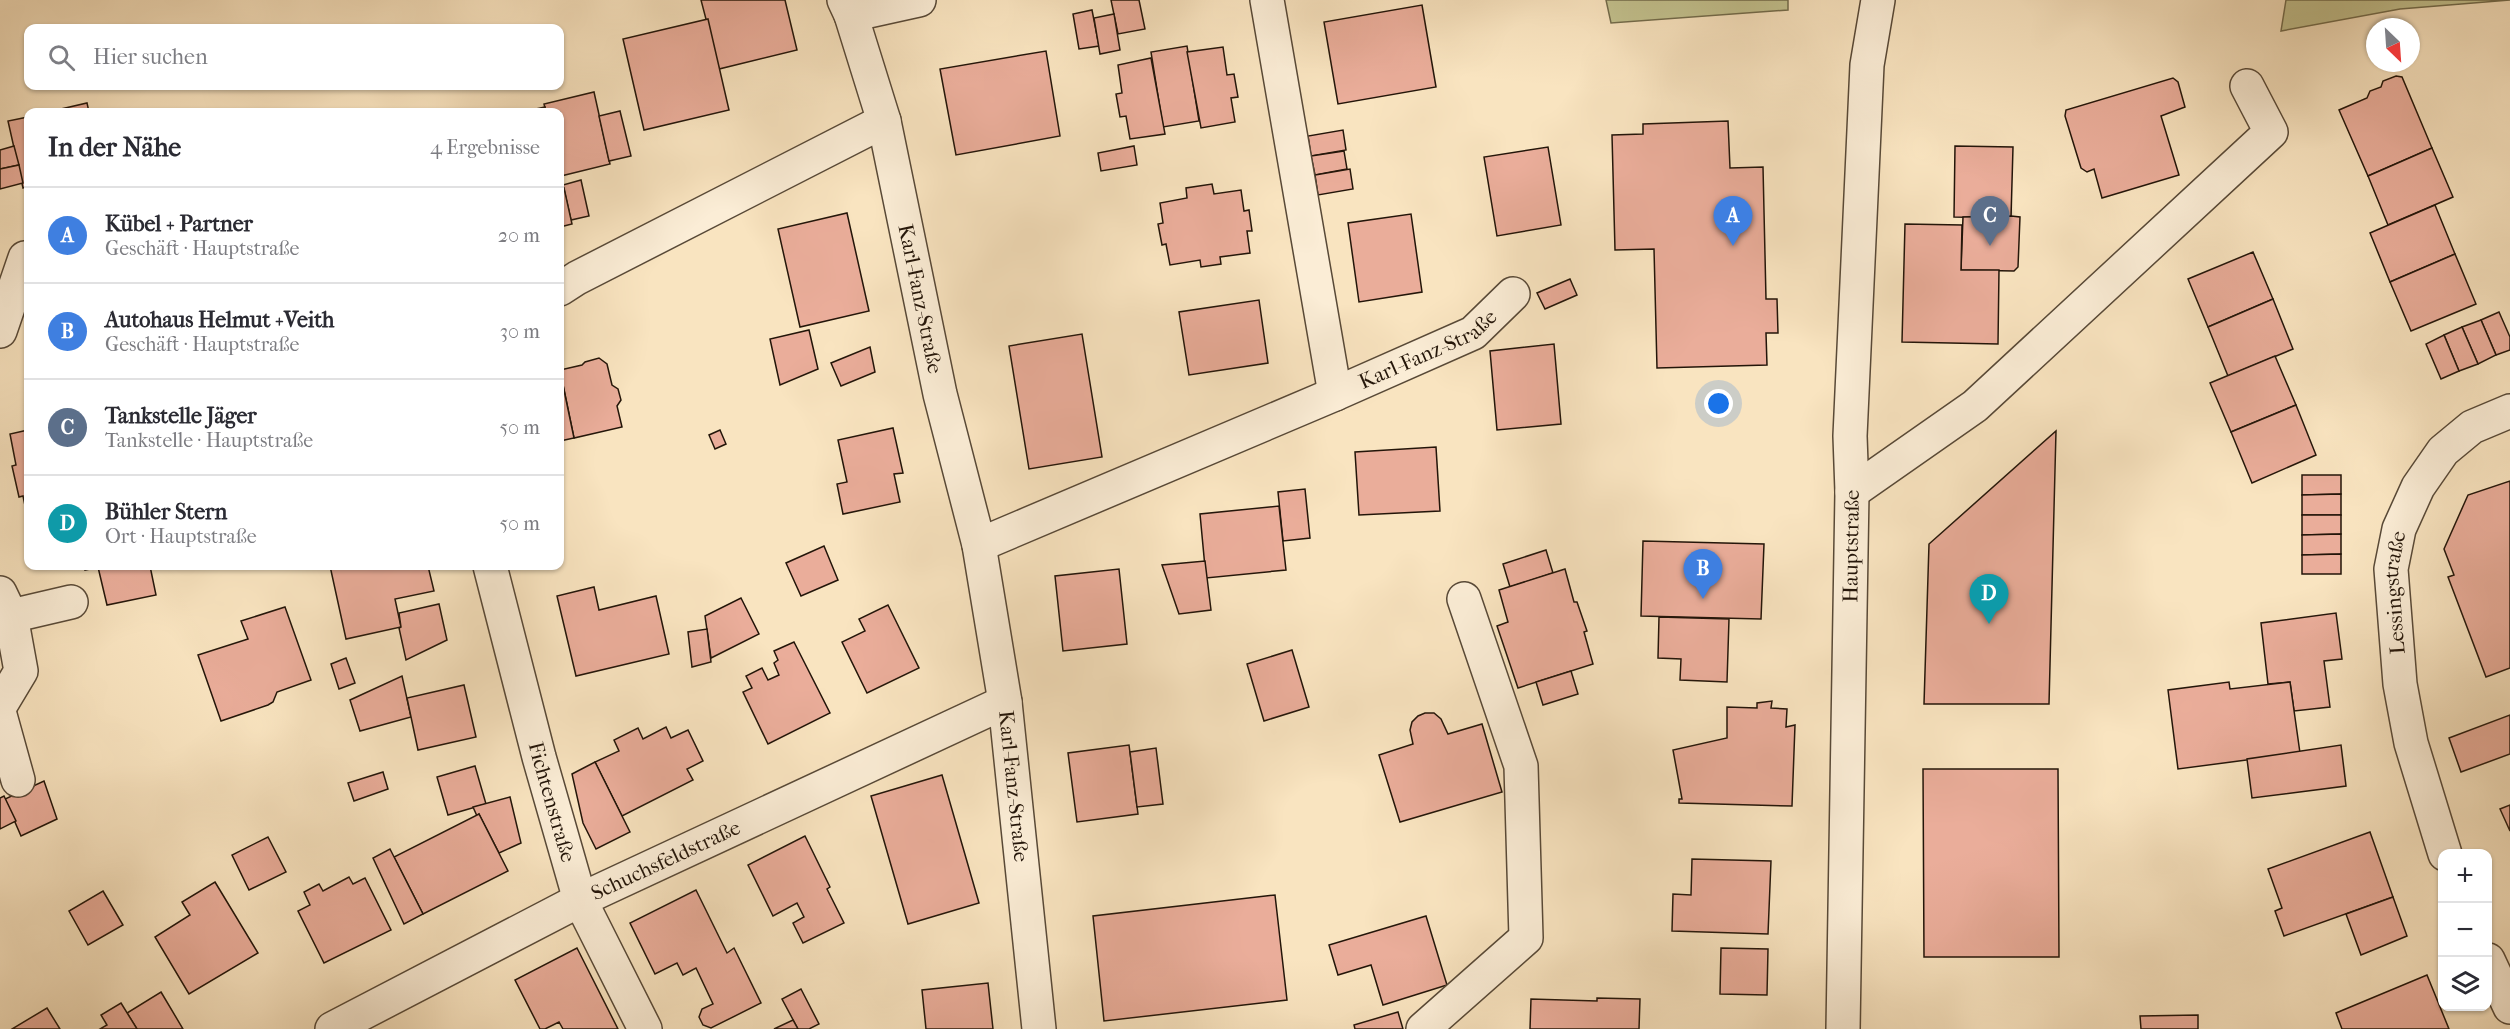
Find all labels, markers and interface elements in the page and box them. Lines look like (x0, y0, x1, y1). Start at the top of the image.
north arrow (2366, 18, 2420, 72)
search box (24, 24, 564, 90)
icon: search (45, 41, 78, 74)
text: Hier suchen (93, 44, 208, 70)
text: In der Nähe (48, 132, 181, 163)
text: 4 Ergebnisse (430, 136, 540, 159)
pin: A (1714, 196, 1752, 246)
pin: C (1970, 196, 2010, 246)
text: Kübel + Partner (105, 211, 253, 237)
street label: Karl-Fanz-Straße (893, 222, 947, 376)
text: A (61, 224, 74, 247)
text: 20 m (498, 224, 540, 247)
text: Geschäft · Hauptstraße (105, 237, 299, 260)
street label: Karl-Fanz-Straße (1355, 305, 1502, 394)
text: Autohaus Helmut +Veith (105, 307, 334, 333)
text: B (61, 320, 74, 343)
text: 30 m (500, 320, 540, 343)
text: Geschäft · Hauptstraße (105, 333, 299, 356)
your location (1704, 389, 1733, 418)
text: Tankstelle Jäger (105, 403, 257, 429)
text: C (61, 416, 74, 439)
text: 50 m (499, 416, 540, 439)
text: Tankstelle · Hauptstraße (105, 429, 313, 452)
street label: Hauptstraße (1838, 489, 1864, 603)
text: Bühler Stern (105, 499, 227, 525)
text: D (60, 512, 75, 535)
text: 50 m (499, 512, 540, 535)
text: Ort · Hauptstraße (105, 525, 257, 548)
street label: Lessingstraße (2379, 529, 2410, 655)
pin: B (1684, 550, 1722, 599)
pin: D (1970, 574, 2008, 624)
street label: Karl-Fanz-Straße (994, 709, 1034, 863)
street label: Fichtenstraße (524, 739, 581, 865)
street label: Schuchsfeldstraße (587, 815, 744, 905)
map controls (2438, 849, 2492, 1011)
button: + (2438, 849, 2492, 903)
button: − (2438, 903, 2492, 957)
button: layers (2438, 957, 2492, 1011)

